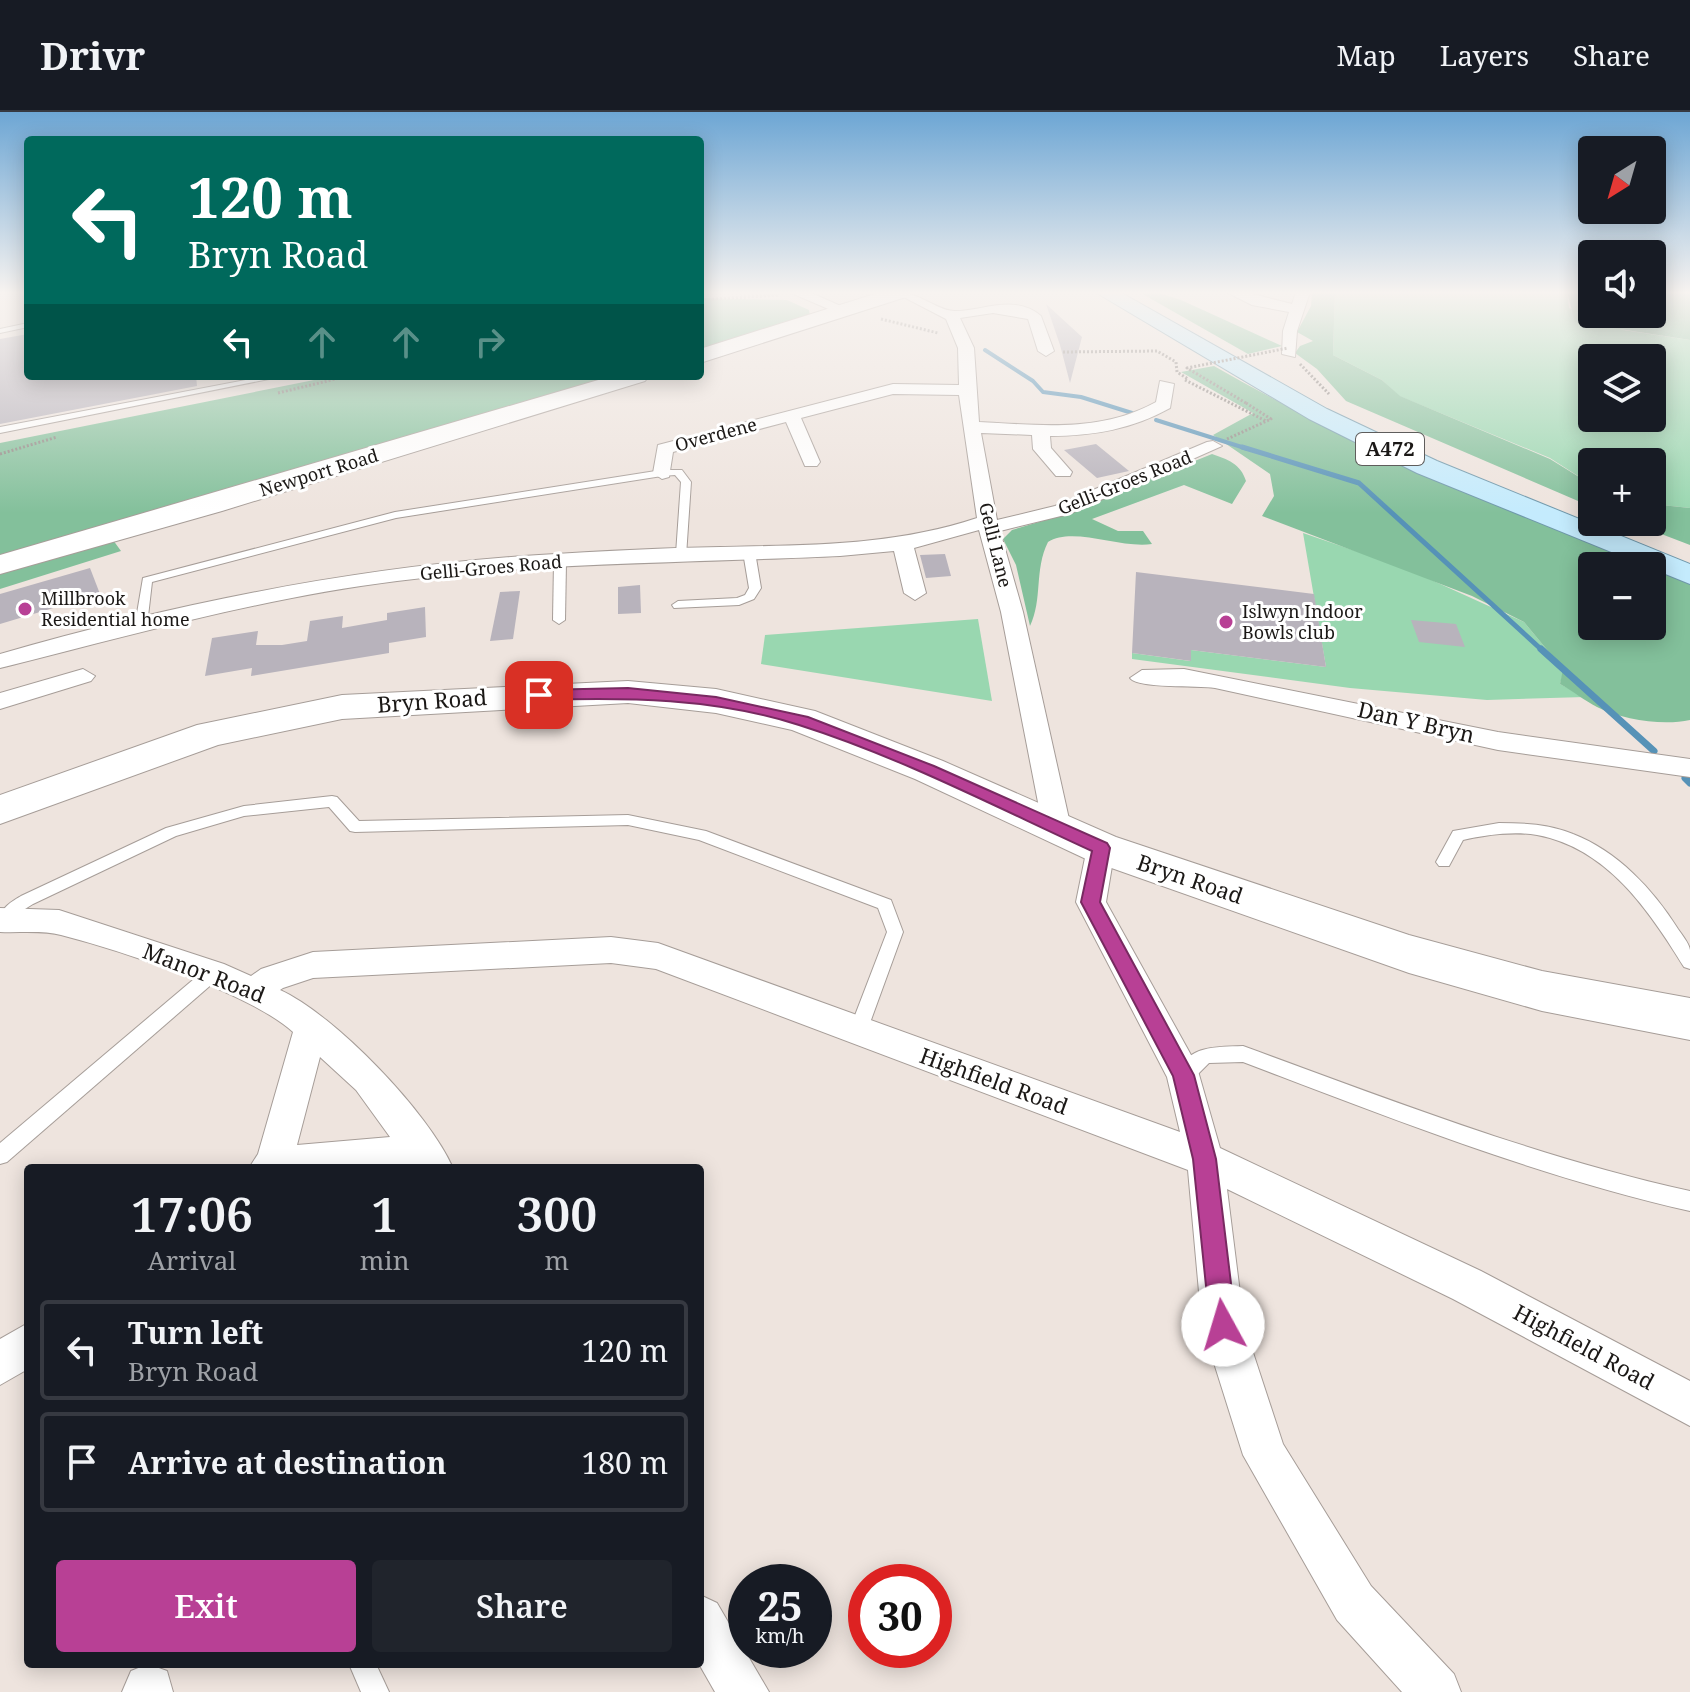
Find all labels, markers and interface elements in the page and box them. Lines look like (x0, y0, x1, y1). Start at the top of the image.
text: Drivr (40, 29, 145, 81)
text: Map (1337, 36, 1396, 74)
text: Layers (1440, 36, 1529, 74)
text: Share (1573, 36, 1650, 74)
north arrow (1578, 136, 1666, 224)
map controls (1578, 136, 1666, 640)
text: 120 m (188, 158, 353, 234)
icon: left (56, 168, 160, 272)
text: Bryn Road (188, 230, 368, 279)
button: sound (1578, 240, 1666, 328)
icon: left (216, 320, 260, 364)
icon: ahead (300, 320, 344, 364)
icon: ahead (384, 320, 428, 364)
icon: right (468, 320, 512, 364)
button: layers (1578, 344, 1666, 432)
street label: Overdene (672, 412, 759, 456)
road number: A472 (1356, 433, 1424, 465)
street label: Newport Road (256, 443, 381, 502)
street label: Gelli-Groes Road (1054, 444, 1195, 520)
button: + (1578, 448, 1666, 536)
street label: Gelli Lane (974, 500, 1018, 590)
street label: Gelli-Groes Road (419, 549, 563, 585)
button: − (1578, 552, 1666, 640)
place label: Millbrook Residential home (41, 586, 190, 631)
place label: Islwyn Indoor Bowls club (1242, 599, 1363, 644)
marker: Millbrook Residential home (16, 600, 34, 618)
marker: Islwyn Indoor Bowls club (1217, 613, 1235, 631)
pin (505, 661, 573, 729)
icon: arrive (517, 673, 561, 717)
street label: Bryn Road (376, 681, 488, 719)
street label: Dan Y Bryn (1355, 693, 1478, 749)
street label: Bryn Road (1133, 846, 1248, 910)
street label: Manor Road (139, 935, 270, 1009)
street label: Highfield Road (916, 1039, 1073, 1121)
text: 17:06 (131, 1181, 253, 1246)
text: 1 (371, 1181, 398, 1246)
text: 300 (516, 1181, 597, 1246)
text: Arrival (147, 1242, 236, 1278)
text: min (360, 1242, 409, 1278)
text: m (544, 1242, 569, 1278)
position arrow (1181, 1283, 1265, 1367)
street label: Highfield Road (1509, 1296, 1661, 1396)
text: Turn left (128, 1312, 263, 1353)
icon: left (60, 1328, 104, 1372)
text: 120 m (582, 1330, 668, 1371)
text: Bryn Road (128, 1353, 258, 1389)
icon: arrive (60, 1440, 104, 1484)
text: Arrive at destination (128, 1442, 447, 1483)
text: 180 m (582, 1442, 668, 1483)
button: Exit (56, 1560, 356, 1652)
button: Share (372, 1560, 672, 1652)
speed limit sign: 30 (848, 1564, 952, 1668)
text: 25 (757, 1578, 803, 1633)
text: km/h (755, 1622, 805, 1649)

